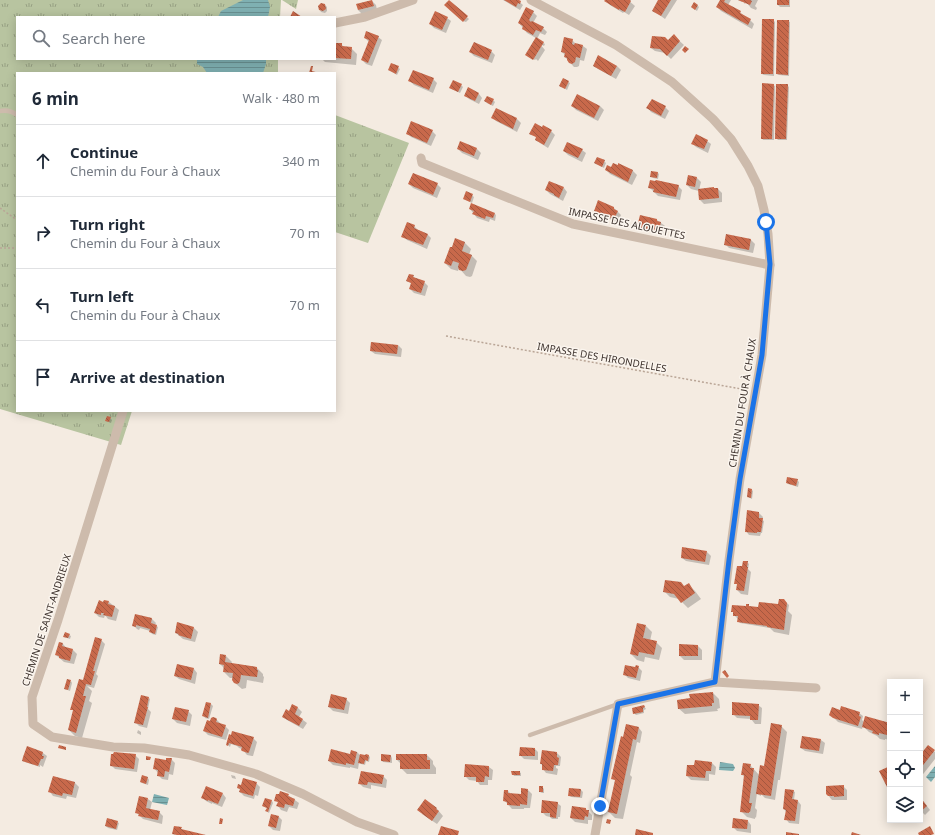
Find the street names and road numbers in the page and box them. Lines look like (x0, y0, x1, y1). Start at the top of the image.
street label: IMPASSE DES ALOUETTES (567, 204, 687, 242)
street label: CHEMIN DU FOUR À CHAUX (725, 337, 759, 469)
street label: IMPASSE DES HIRONDELLES (536, 339, 668, 375)
street label: CHEMIN DE SAINT-ANDRIEUX (18, 552, 74, 688)

